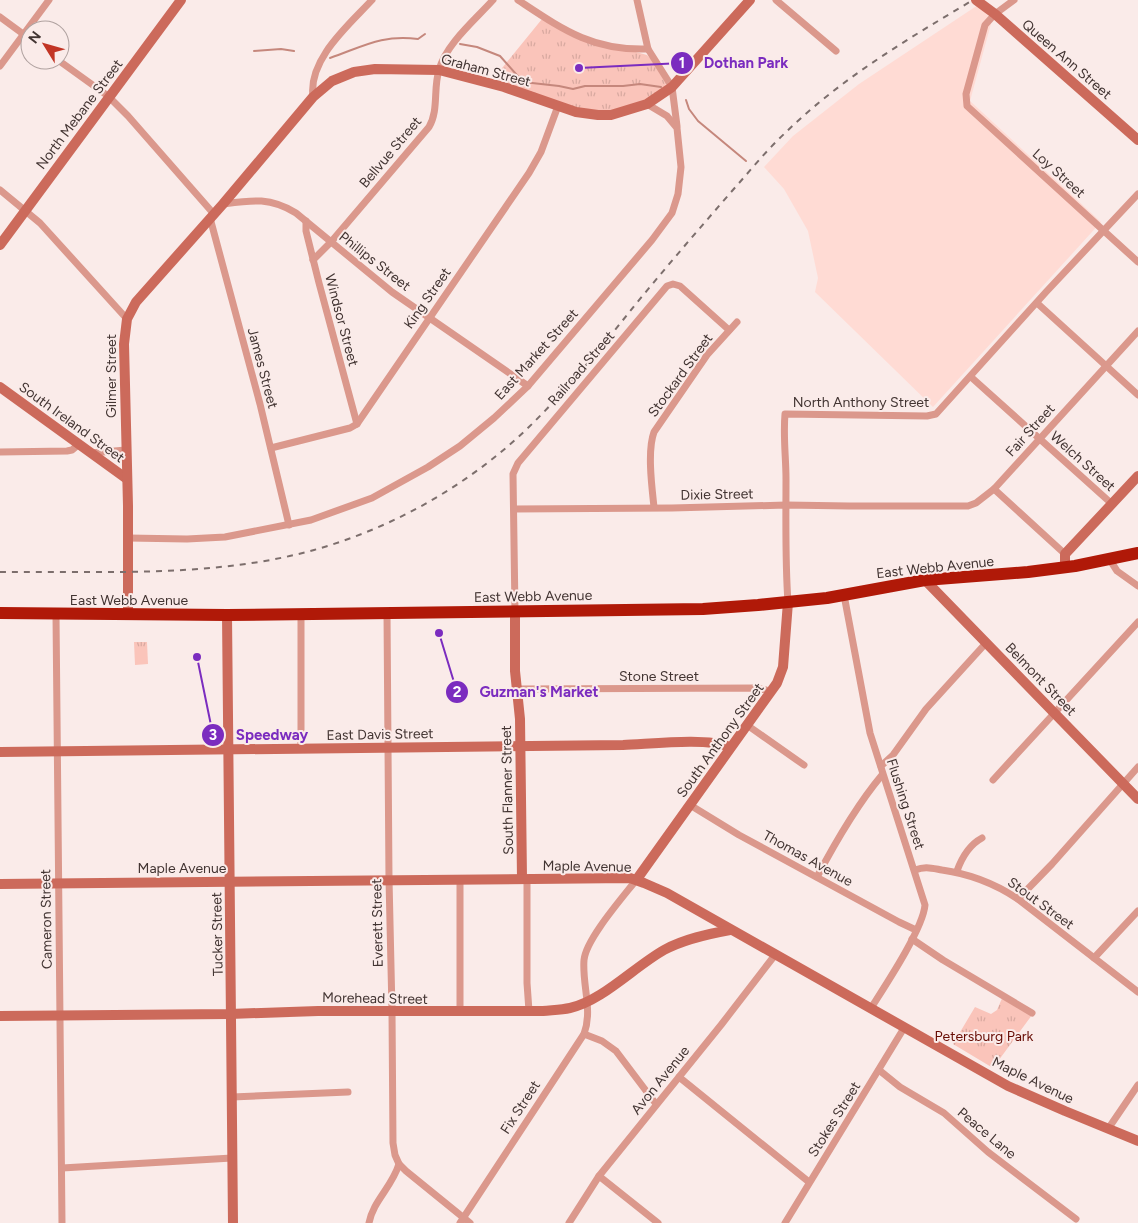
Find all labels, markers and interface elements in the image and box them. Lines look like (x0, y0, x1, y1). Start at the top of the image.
street label: Queen Ann Street (1018, 16, 1115, 103)
north arrow (20, 20, 70, 70)
text: N (25, 28, 45, 47)
callout: Dothan Park (669, 48, 799, 78)
street label: Graham Street (439, 50, 533, 91)
text: 1 (679, 54, 685, 72)
text: Dothan Park (704, 54, 788, 72)
street label: North Mebane Street (33, 56, 126, 173)
street label: Bellvue Street (356, 113, 425, 191)
street label: Loy Street (1029, 145, 1089, 202)
street label: Phillips Street (336, 228, 414, 295)
street label: King Street (400, 265, 455, 332)
street label: Windsor Street (321, 272, 362, 368)
street label: East Market Street (491, 305, 582, 403)
street label: James Street (244, 326, 281, 410)
street label: Railroad Street (544, 328, 618, 409)
street label: Stockard Street (644, 330, 716, 420)
street label: Gilmer Street (103, 334, 120, 418)
street label: South Ireland Street (16, 378, 128, 466)
street label: North Anthony Street (793, 394, 929, 411)
street label: Fair Street (1002, 400, 1059, 460)
street label: Welch Street (1047, 428, 1119, 495)
street label: Dixie Street (680, 485, 754, 504)
street label: East Webb Avenue (875, 553, 995, 582)
street label: East Webb Avenue (474, 587, 593, 606)
street label: East Webb Avenue (70, 592, 189, 609)
street label: Belmont Street (1002, 639, 1080, 719)
street label: Stone Street (619, 668, 699, 685)
callout: Guzman's Market (444, 677, 609, 707)
street label: South Anthony Street (673, 680, 768, 801)
text: 2 (453, 683, 462, 701)
text: Guzman's Market (479, 683, 599, 701)
callout: Speedway (201, 720, 318, 750)
street label: East Davis Street (326, 725, 434, 744)
street label: South Flanner Street (498, 725, 517, 855)
text: 3 (209, 726, 217, 744)
text: Speedway (236, 726, 309, 744)
street label: Flushing Street (883, 756, 928, 852)
street label: Thomas Avenue (760, 827, 856, 890)
street label: Maple Avenue (542, 857, 632, 876)
street label: Maple Avenue (138, 860, 227, 877)
street label: Cameron Street (37, 869, 56, 969)
street label: Stout Street (1004, 874, 1077, 933)
street label: Everett Street (368, 879, 387, 967)
street label: Tucker Street (208, 892, 227, 976)
street label: Morehead Street (322, 989, 428, 1008)
park label: Petersburg Park (935, 1028, 1034, 1045)
street label: Avon Avenue (628, 1042, 693, 1118)
street label: Maple Avenue (989, 1053, 1077, 1108)
street label: Fix Street (497, 1077, 544, 1137)
street label: Stokes Street (805, 1079, 864, 1160)
street label: Peace Lane (954, 1104, 1020, 1163)

